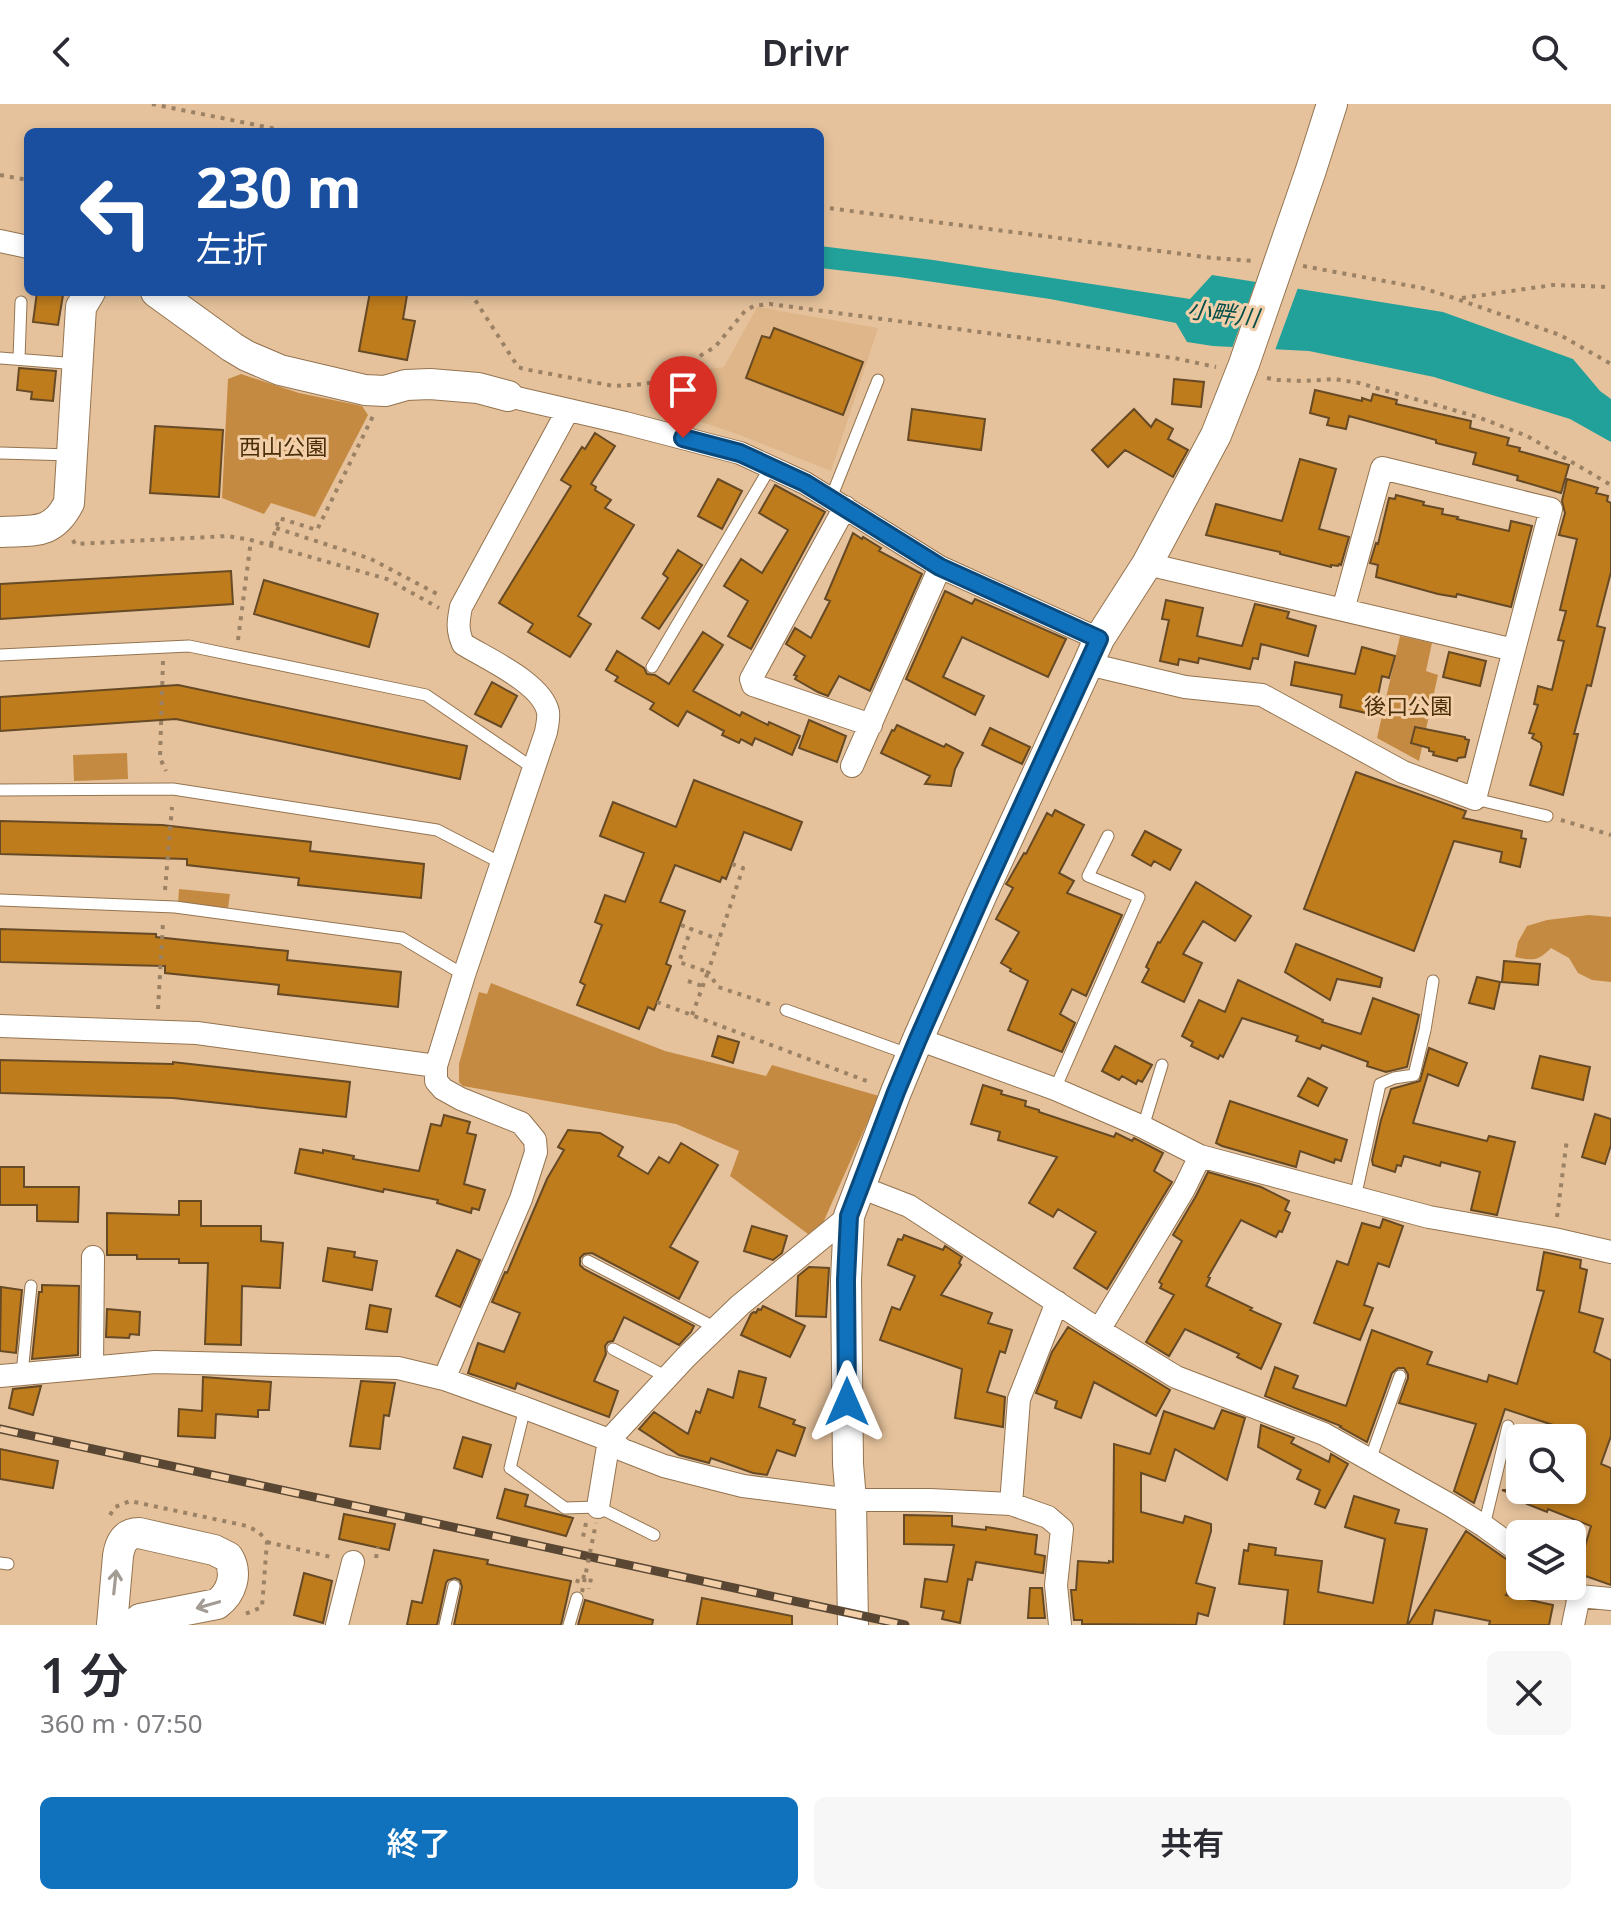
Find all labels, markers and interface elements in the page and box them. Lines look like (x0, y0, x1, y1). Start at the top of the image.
text: Drivr (762, 28, 849, 77)
icon: back (40, 30, 84, 74)
icon: search (1527, 30, 1571, 74)
text: 230 m (196, 148, 361, 224)
icon: left (64, 160, 168, 264)
text: 左折 (196, 224, 268, 273)
water label: 小畔川 (1185, 291, 1264, 334)
pin (649, 356, 717, 438)
icon: arrive (661, 368, 705, 412)
park label: 西山公園 (239, 431, 327, 461)
park label: 後口公園 (1364, 690, 1452, 720)
position arrow (805, 1360, 889, 1444)
map controls (1506, 1424, 1586, 1600)
button: search (1506, 1424, 1586, 1504)
button: layers (1506, 1520, 1586, 1600)
one-way arrow (107, 1569, 122, 1596)
one-way arrow (196, 1598, 221, 1613)
text: 1 分 (40, 1642, 128, 1707)
button: close (1487, 1651, 1571, 1735)
text: 360 m · 07:50 (40, 1705, 203, 1741)
button: 終了 (40, 1797, 798, 1889)
button: 共有 (814, 1797, 1571, 1889)

